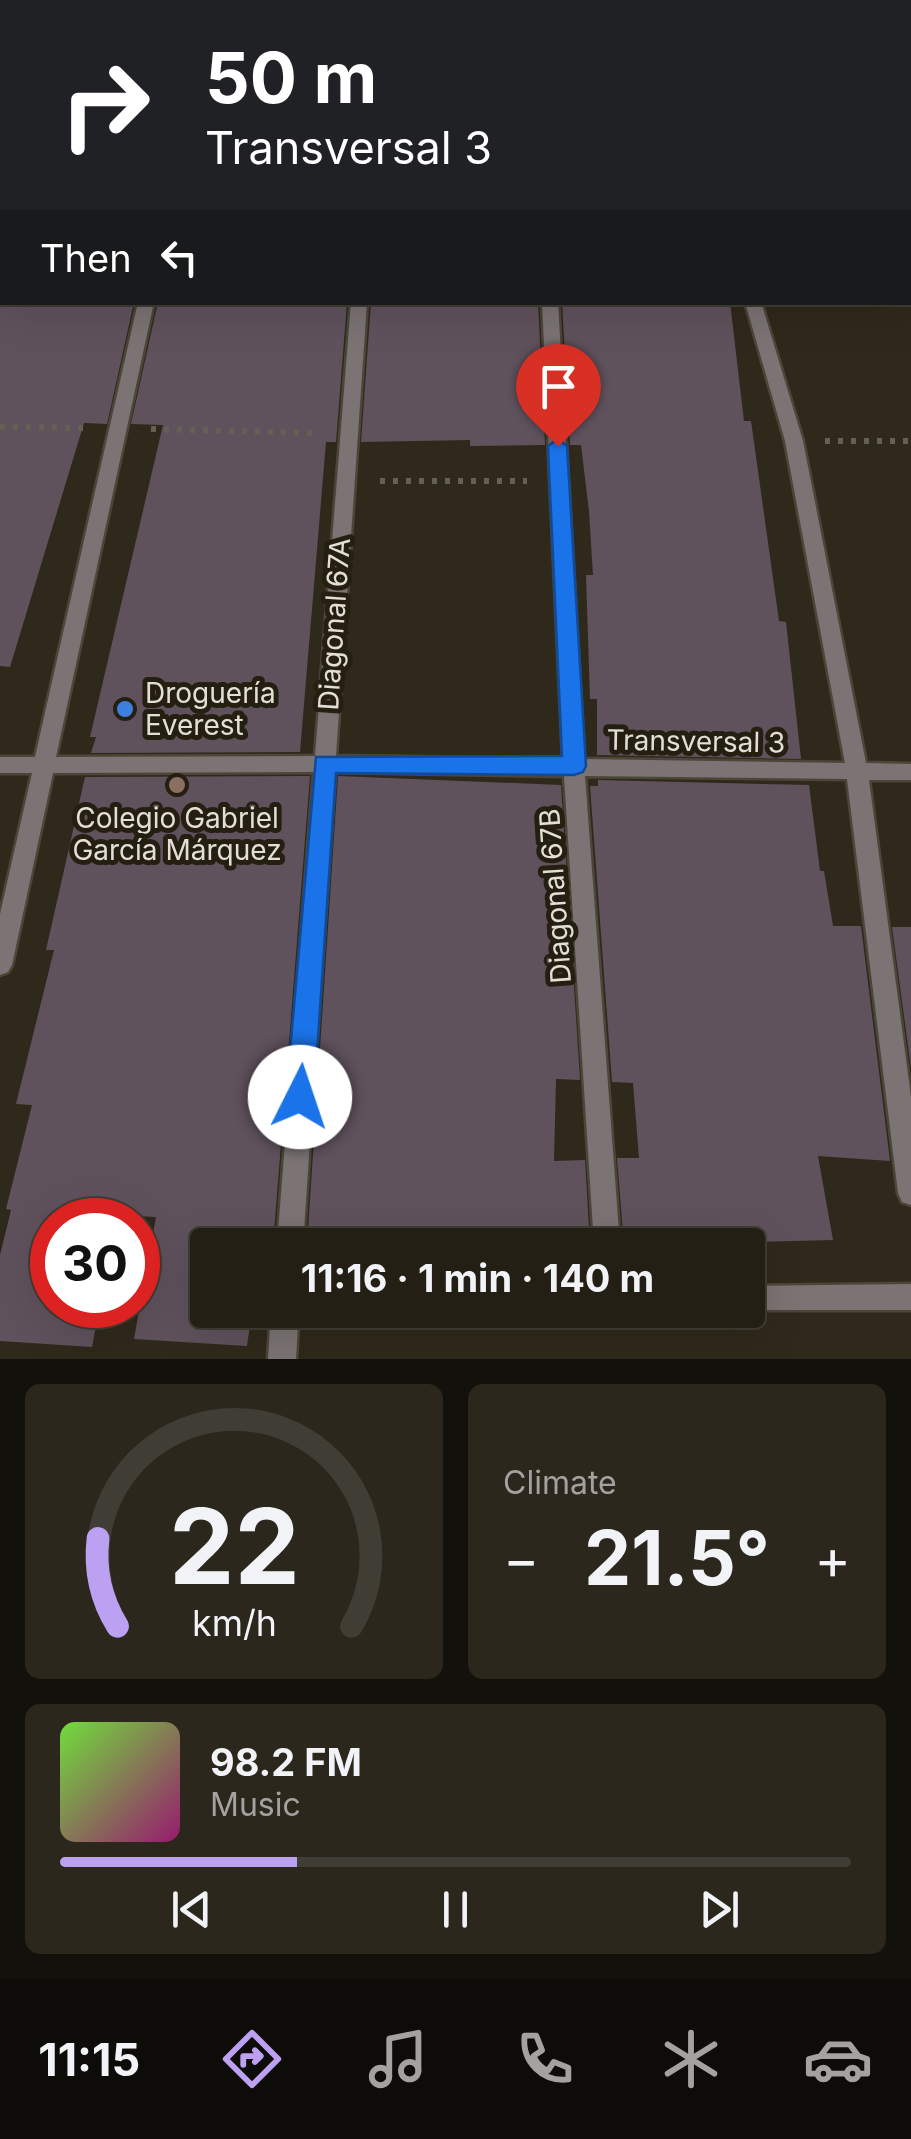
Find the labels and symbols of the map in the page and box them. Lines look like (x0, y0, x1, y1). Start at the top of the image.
pin (516, 344, 601, 447)
street label: Diagonal 67A (311, 536, 357, 712)
place label: Droguería Everest (145, 676, 276, 742)
marker: Droguería Everest (114, 698, 136, 720)
street label: Transversal 3 (606, 722, 786, 760)
marker: Colegio Gabriel García Márquez (166, 774, 188, 796)
place label: Colegio Gabriel García Márquez (72, 801, 282, 867)
street label: Diagonal 67B (532, 807, 578, 985)
position arrow (248, 1045, 352, 1149)
speed limit sign: 30 (30, 1198, 160, 1328)

